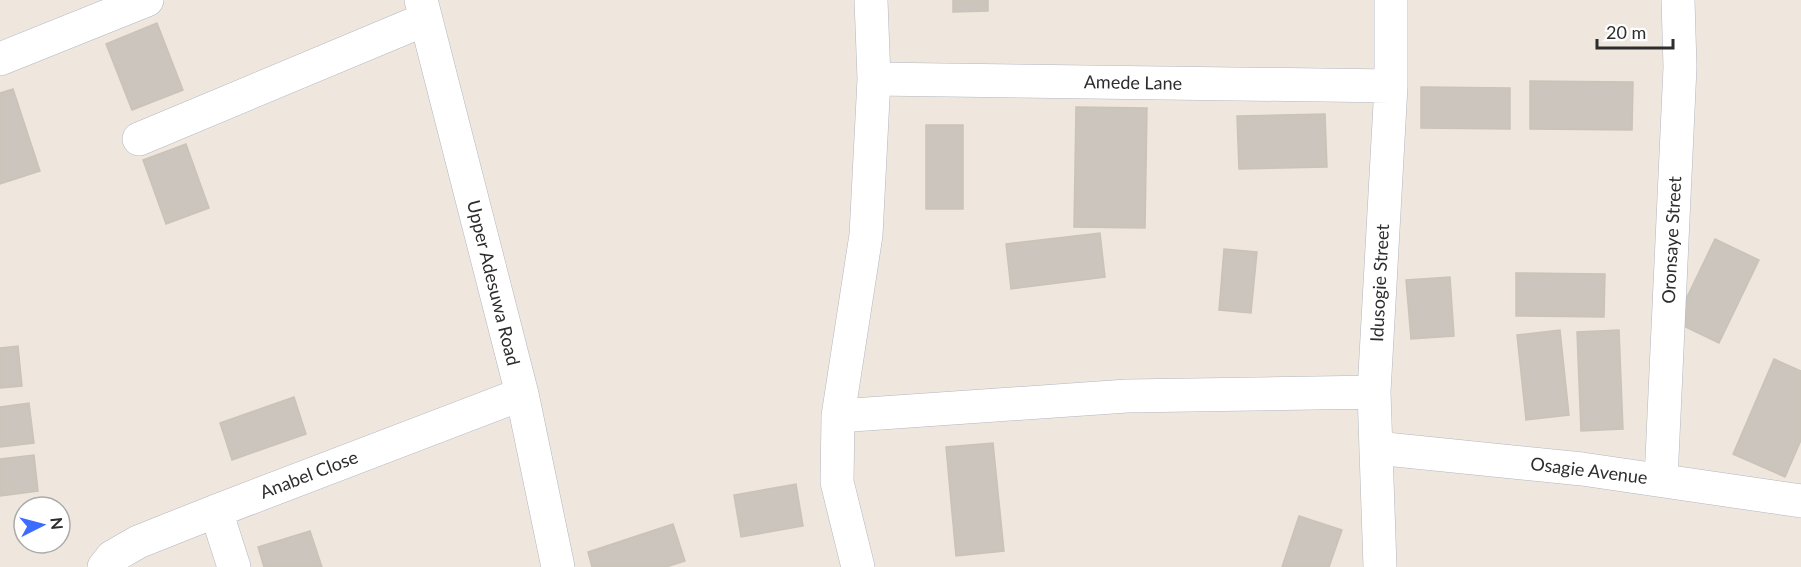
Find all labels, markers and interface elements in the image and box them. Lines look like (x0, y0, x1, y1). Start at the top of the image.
scale bar (1597, 12, 1674, 50)
text: 20 m (1606, 21, 1646, 43)
street label: Amede Lane (1084, 70, 1182, 94)
street label: Oronsaye Street (1657, 175, 1685, 304)
street label: Upper Adesuwa Road (463, 198, 525, 368)
street label: Idusogie Street (1365, 223, 1393, 342)
street label: Anabel Close (256, 445, 361, 503)
street label: Osagie Avenue (1529, 452, 1649, 488)
north arrow (12, 495, 72, 555)
text: N (47, 516, 68, 531)

